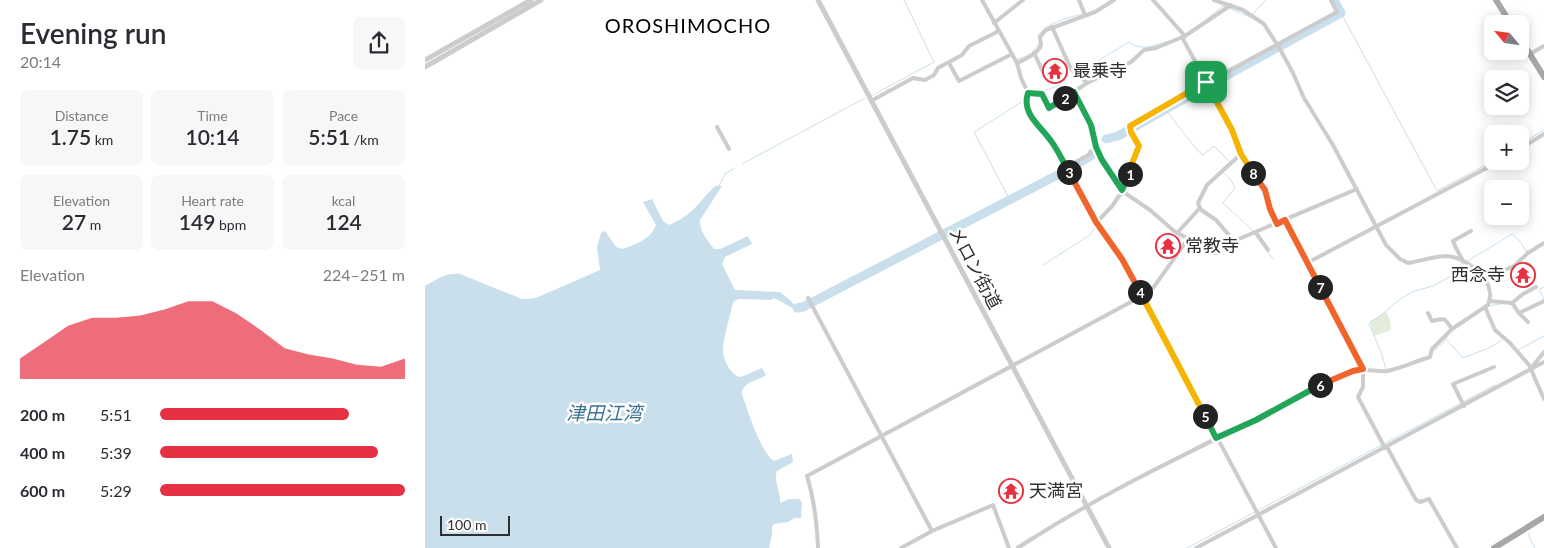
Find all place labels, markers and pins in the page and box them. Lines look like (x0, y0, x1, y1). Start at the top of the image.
temple icon: 最乗寺 (1042, 58, 1068, 84)
place label: 最乗寺 (1073, 59, 1127, 81)
pin (1185, 61, 1227, 103)
pin: 2 (1053, 86, 1077, 110)
pin: 3 (1057, 160, 1081, 184)
pin: 8 (1241, 160, 1265, 186)
pin: 1 (1117, 162, 1143, 186)
temple icon: 常教寺 (1155, 233, 1181, 259)
place label: 常教寺 (1185, 234, 1239, 256)
temple icon: 西念寺 (1510, 262, 1536, 288)
place label: 西念寺 (1451, 263, 1505, 285)
pin: 7 (1307, 274, 1333, 300)
pin: 4 (1127, 280, 1153, 304)
pin: 6 (1307, 372, 1333, 398)
pin: 5 (1193, 404, 1217, 428)
temple icon: 天満宮 (998, 478, 1024, 504)
place label: 天満宮 (1029, 479, 1083, 501)

